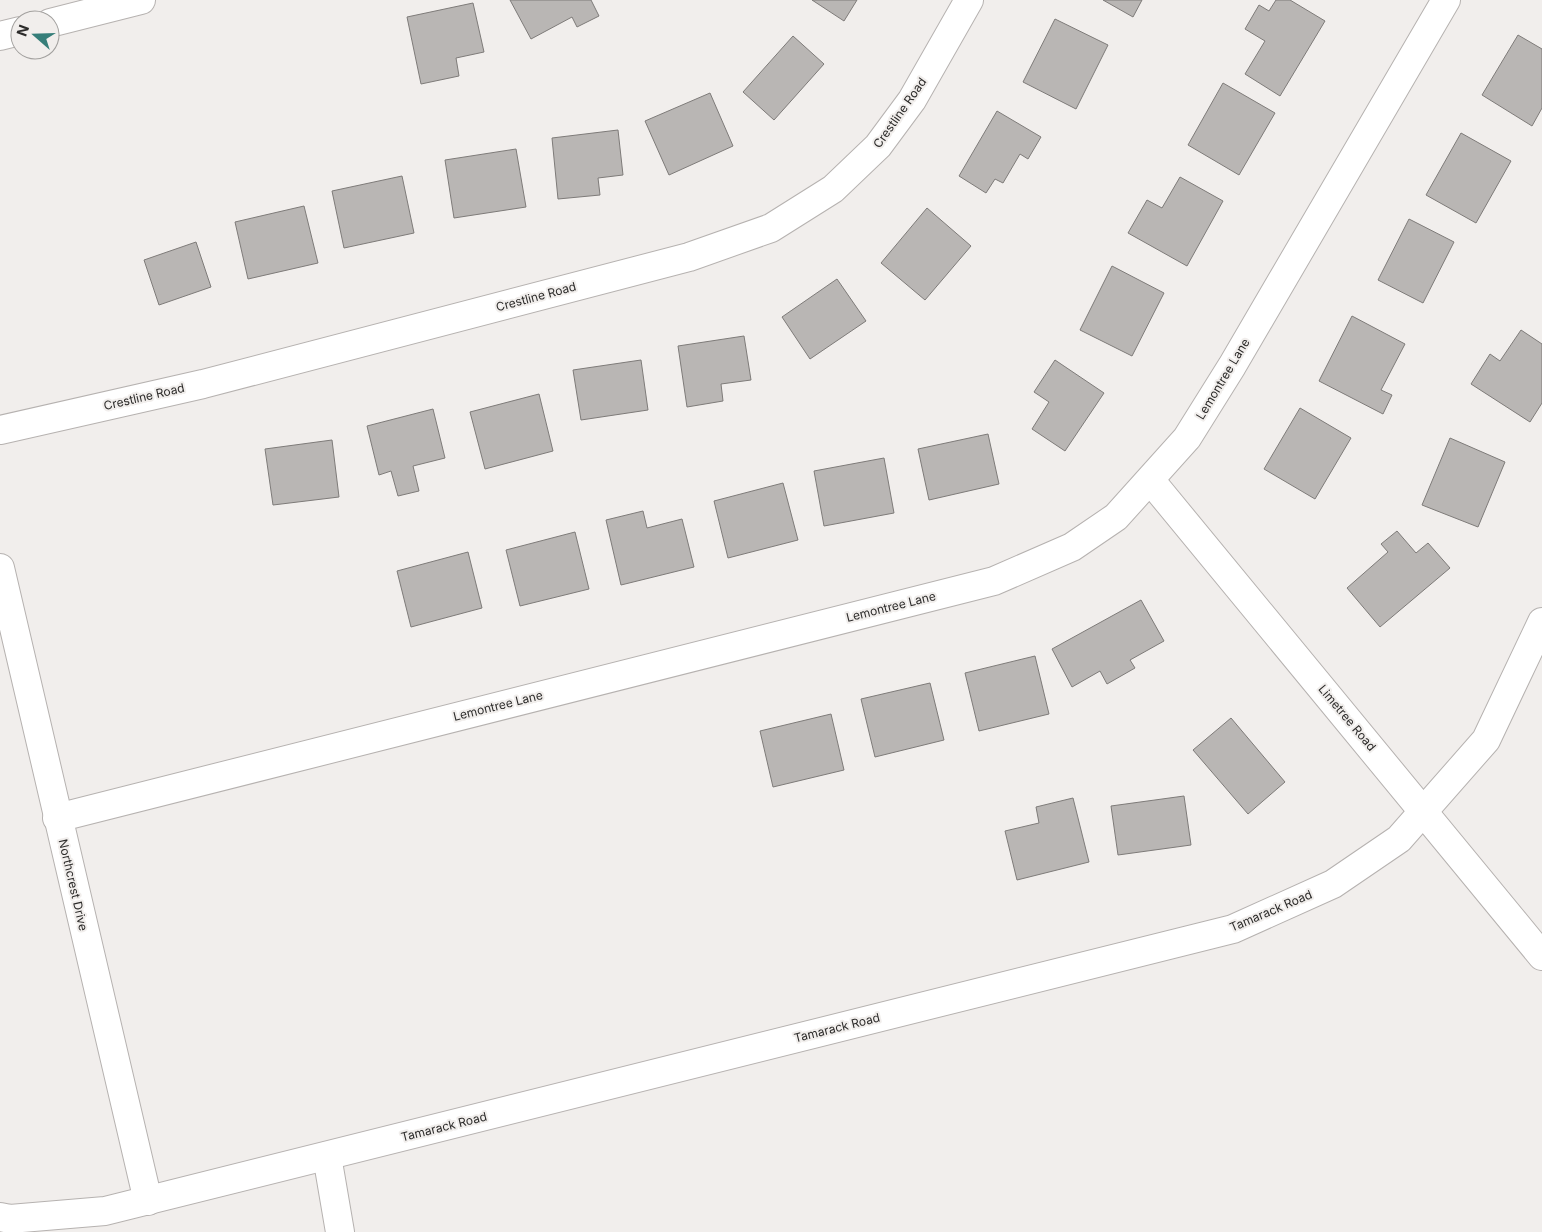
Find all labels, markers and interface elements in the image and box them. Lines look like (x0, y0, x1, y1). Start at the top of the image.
north arrow (10, 10, 60, 60)
text: N (13, 22, 32, 38)
street label: Crestline Road (870, 75, 929, 151)
street label: Crestline Road (494, 279, 578, 314)
street label: Lemontree Lane (1192, 336, 1253, 422)
street label: Crestline Road (102, 380, 186, 413)
street label: Lemontree Lane (845, 588, 937, 625)
street label: Limetree Road (1315, 682, 1379, 754)
street label: Lemontree Lane (452, 687, 544, 724)
street label: Northcrest Drive (56, 838, 91, 932)
street label: Tamarack Road (1227, 886, 1314, 935)
street label: Tamarack Road (792, 1010, 881, 1045)
street label: Tamarack Road (399, 1109, 488, 1144)

